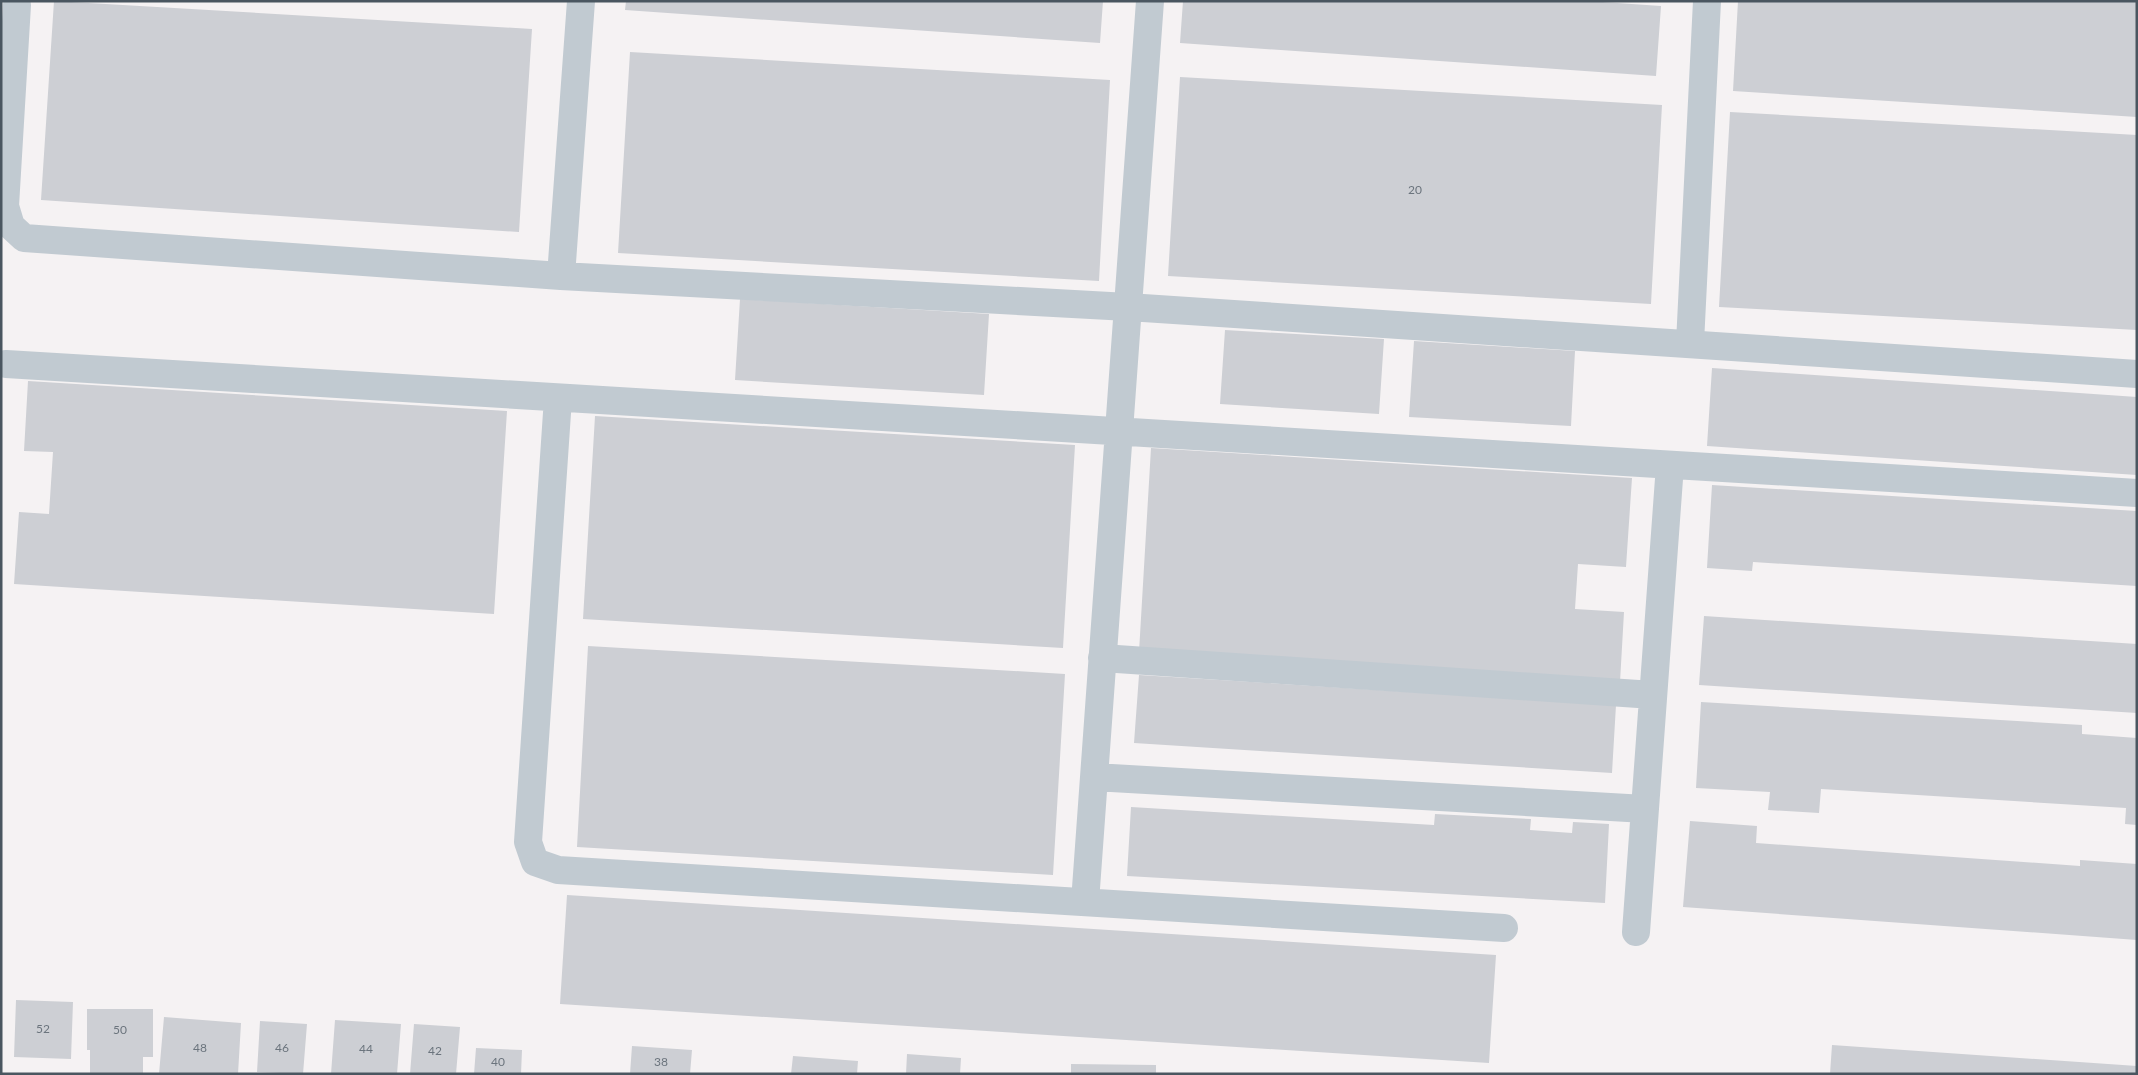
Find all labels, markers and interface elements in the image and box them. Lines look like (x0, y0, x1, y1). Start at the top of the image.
house number: 20 (1408, 182, 1422, 197)
house number: 52 (36, 1021, 50, 1036)
house number: 50 (113, 1022, 127, 1037)
house number: 48 (193, 1040, 207, 1055)
house number: 46 (275, 1040, 289, 1055)
house number: 44 (359, 1041, 373, 1056)
house number: 42 (428, 1043, 442, 1058)
house number: 40 (491, 1054, 505, 1069)
house number: 38 (654, 1054, 668, 1069)

